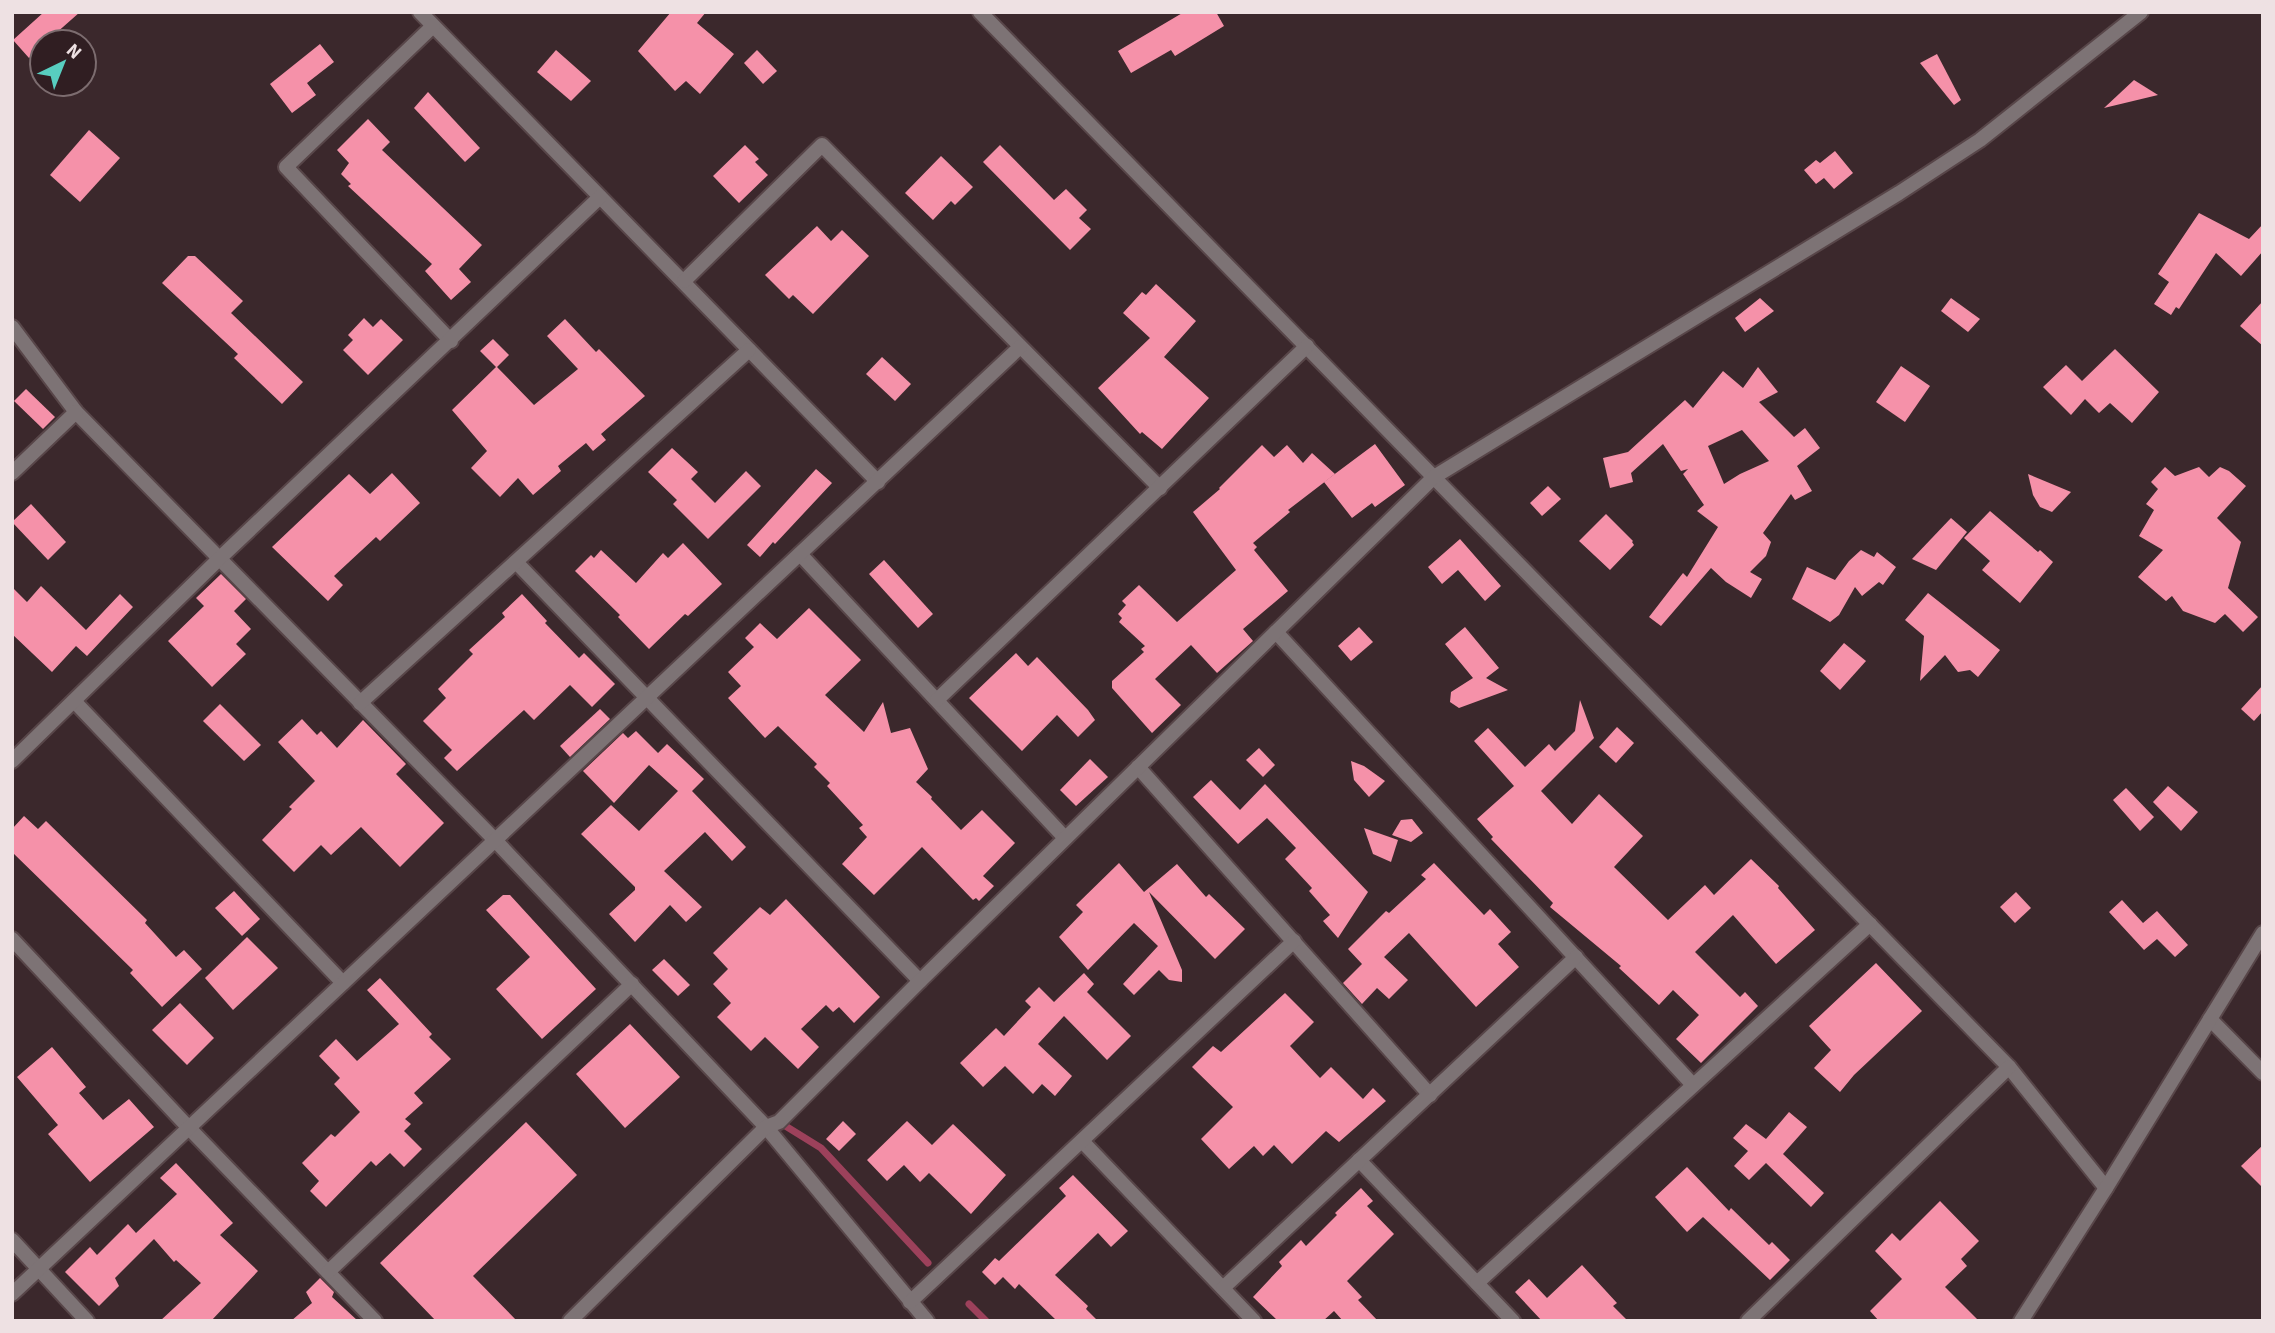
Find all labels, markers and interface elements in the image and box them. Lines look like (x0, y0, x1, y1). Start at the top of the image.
north arrow (28, 28, 98, 98)
text: N (60, 37, 87, 66)

